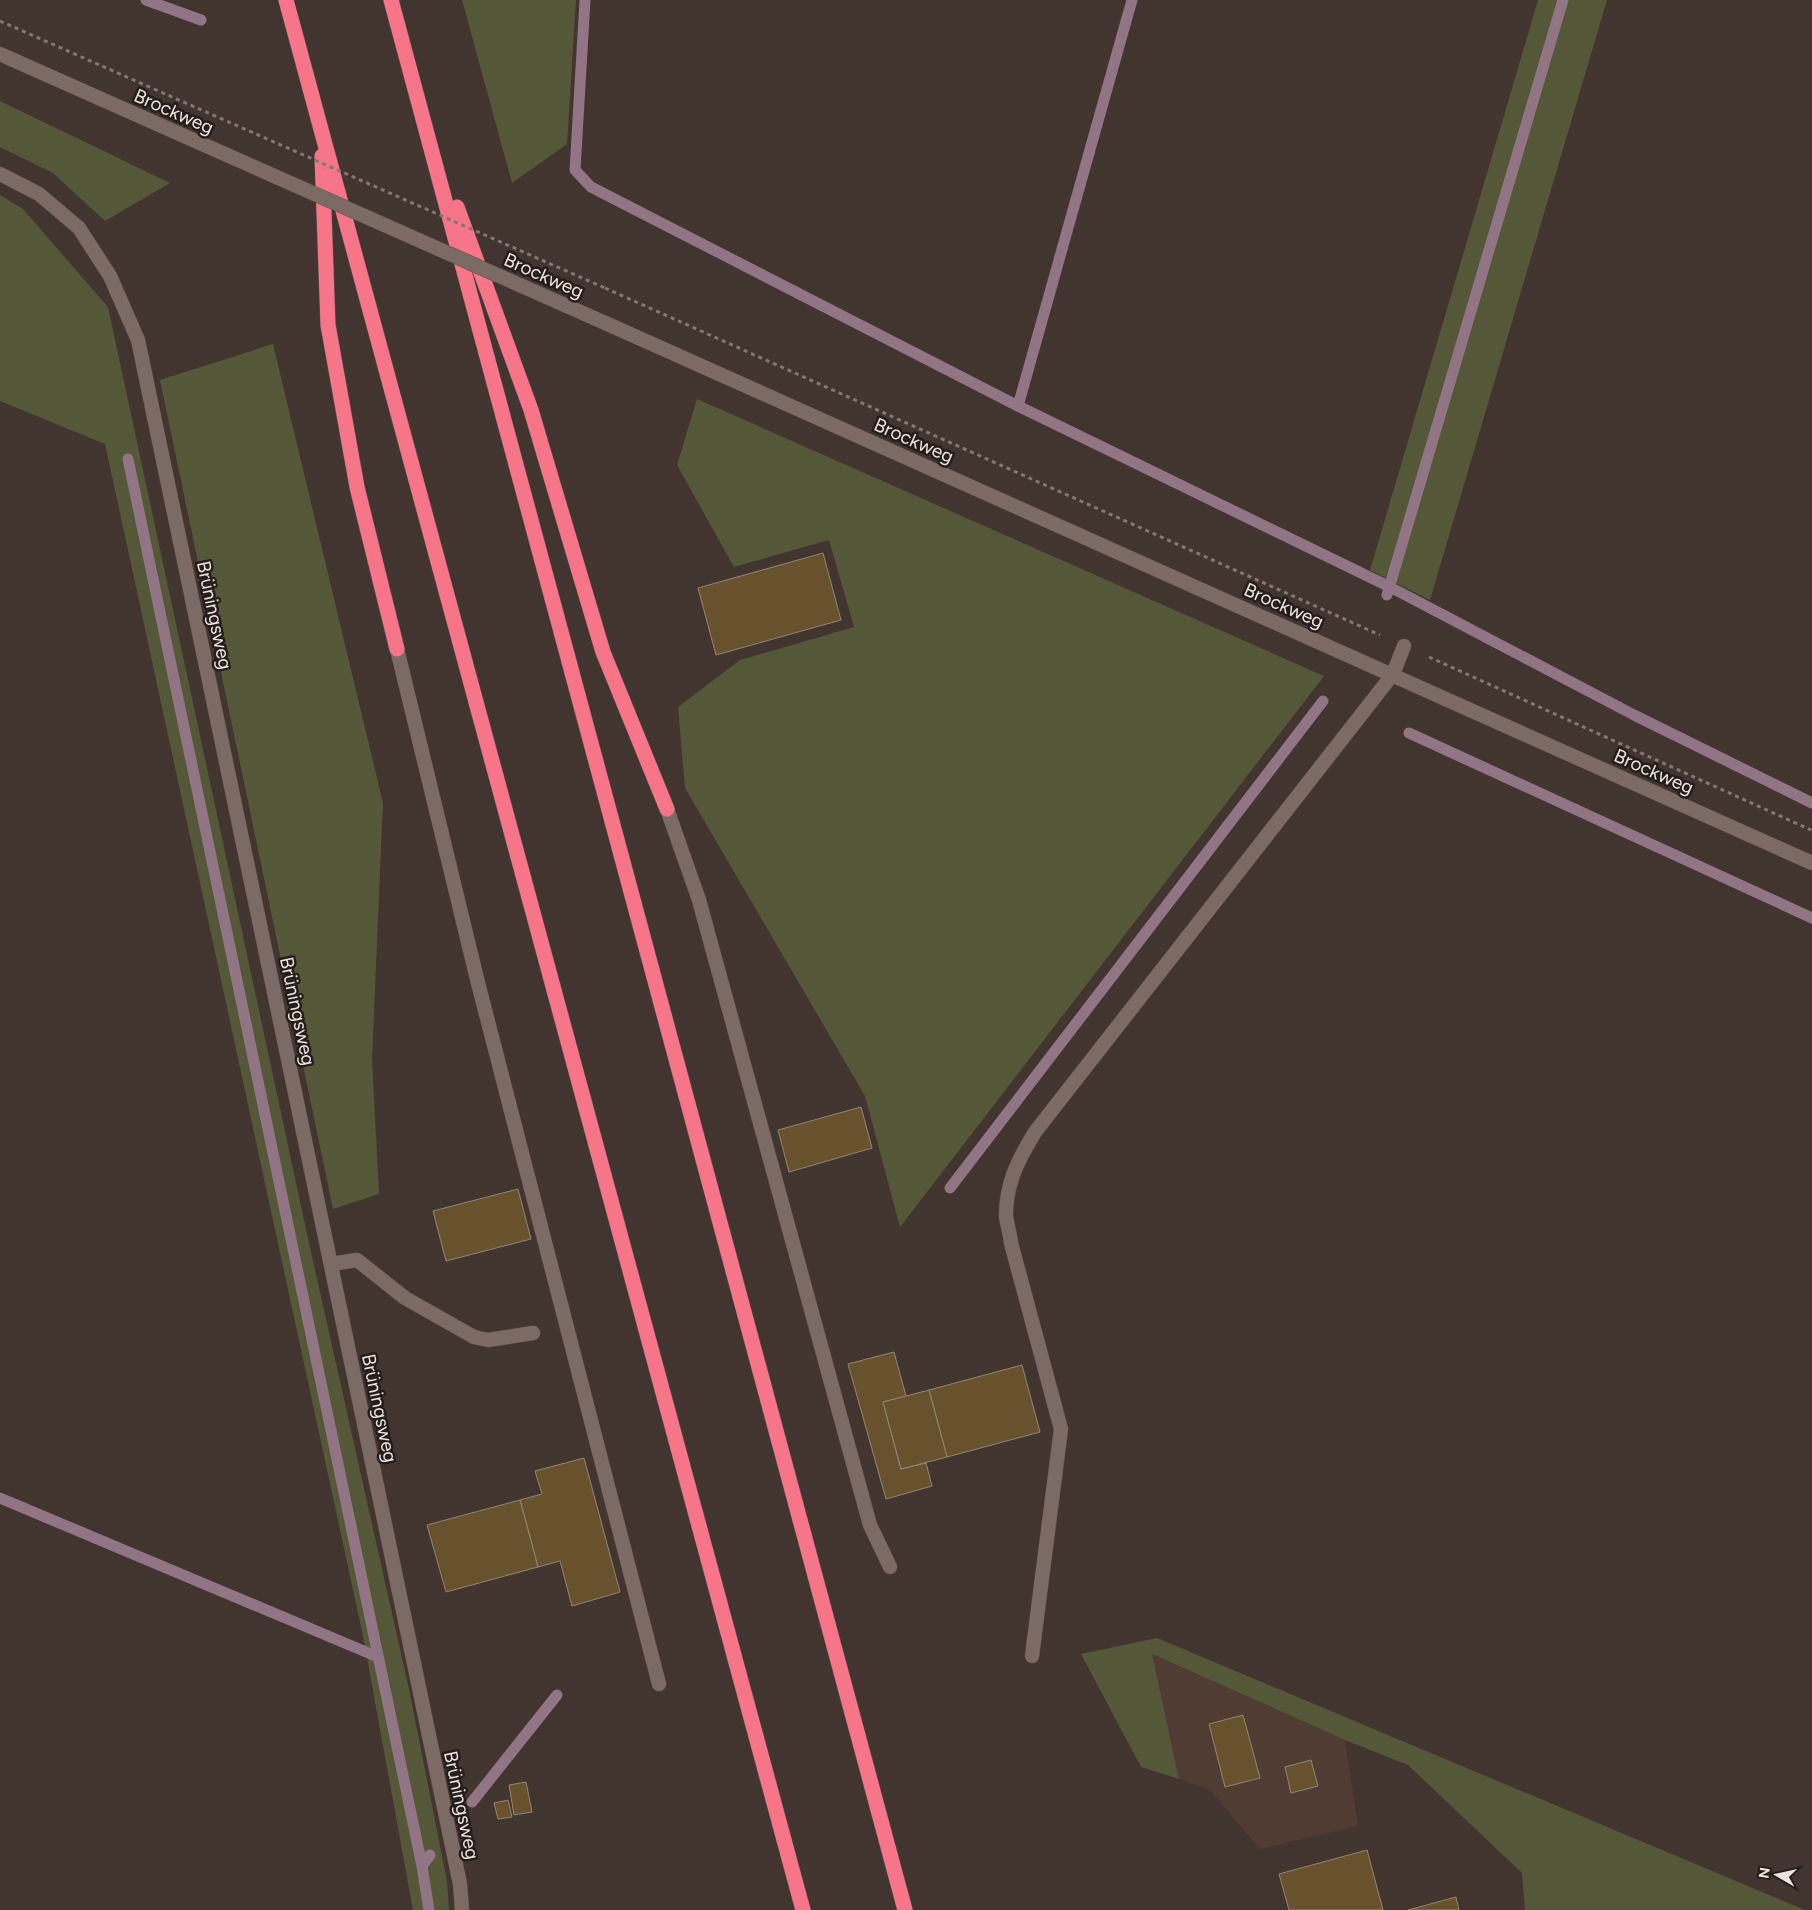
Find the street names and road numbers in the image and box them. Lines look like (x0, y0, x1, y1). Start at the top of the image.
street label: Brockweg (130, 84, 217, 139)
street label: Brockweg (500, 248, 587, 303)
street label: Brockweg (870, 413, 957, 468)
street label: Brüningsweg (192, 559, 237, 672)
street label: Brockweg (1240, 578, 1327, 633)
street label: Brockweg (1610, 744, 1697, 799)
street label: Brüningsweg (275, 955, 320, 1068)
street label: Brüningsweg (357, 1352, 402, 1465)
street label: Brüningsweg (439, 1749, 484, 1862)

